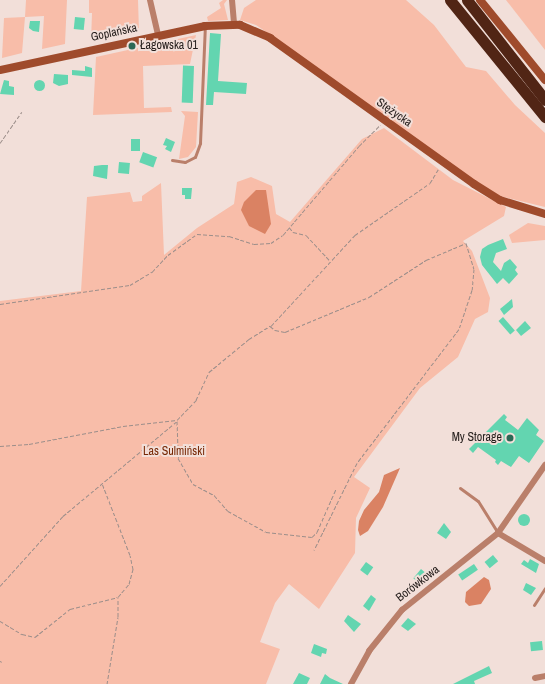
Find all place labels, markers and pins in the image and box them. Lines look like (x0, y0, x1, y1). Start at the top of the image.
place label: Łagowska 01 (140, 39, 198, 53)
marker: Łagowska 01 (127, 41, 137, 51)
place label: My Storage (452, 431, 502, 445)
marker: My Storage (505, 433, 515, 443)

